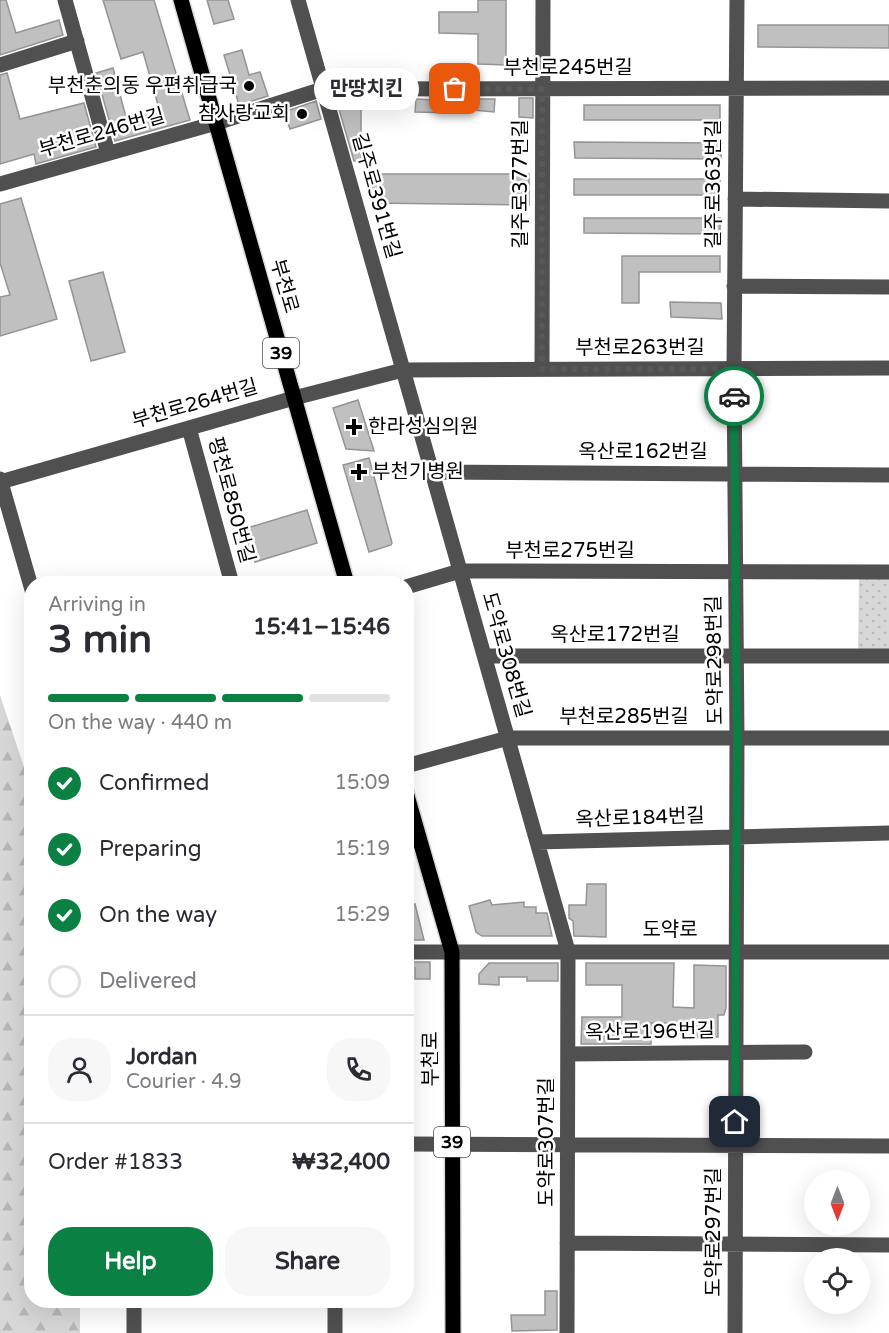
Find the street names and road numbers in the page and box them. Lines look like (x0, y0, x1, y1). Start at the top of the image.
street label: 부천로245번길 (503, 56, 633, 80)
street label: 부천로246번길 (36, 104, 168, 162)
street label: 길주로377번길 (509, 119, 533, 249)
street label: 길주로363번길 (702, 119, 726, 249)
street label: 길주로391번길 (347, 130, 405, 262)
street label: 부천로 (265, 256, 303, 316)
street label: 부천로263번길 (575, 336, 705, 360)
road number: 39 (263, 338, 299, 368)
street label: 부천로264번길 (129, 375, 261, 433)
street label: 평천로850번길 (203, 434, 259, 566)
street label: 옥산로162번길 (578, 440, 708, 464)
street label: 부천로275번길 (505, 539, 635, 563)
street label: 도약로308번길 (477, 589, 535, 721)
street label: 도약로298번길 (702, 595, 728, 725)
street label: 옥산로172번길 (550, 623, 680, 647)
street label: 부천로285번길 (559, 705, 689, 729)
street label: 옥산로184번길 (575, 804, 705, 832)
street label: 도약로 (642, 918, 698, 942)
street label: 옥산로196번길 (585, 1019, 715, 1045)
street label: 부천로 (419, 1031, 443, 1087)
street label: 도약로307번길 (535, 1077, 559, 1207)
road number: 39 (434, 1127, 470, 1157)
street label: 도약로297번길 (702, 1167, 726, 1297)

